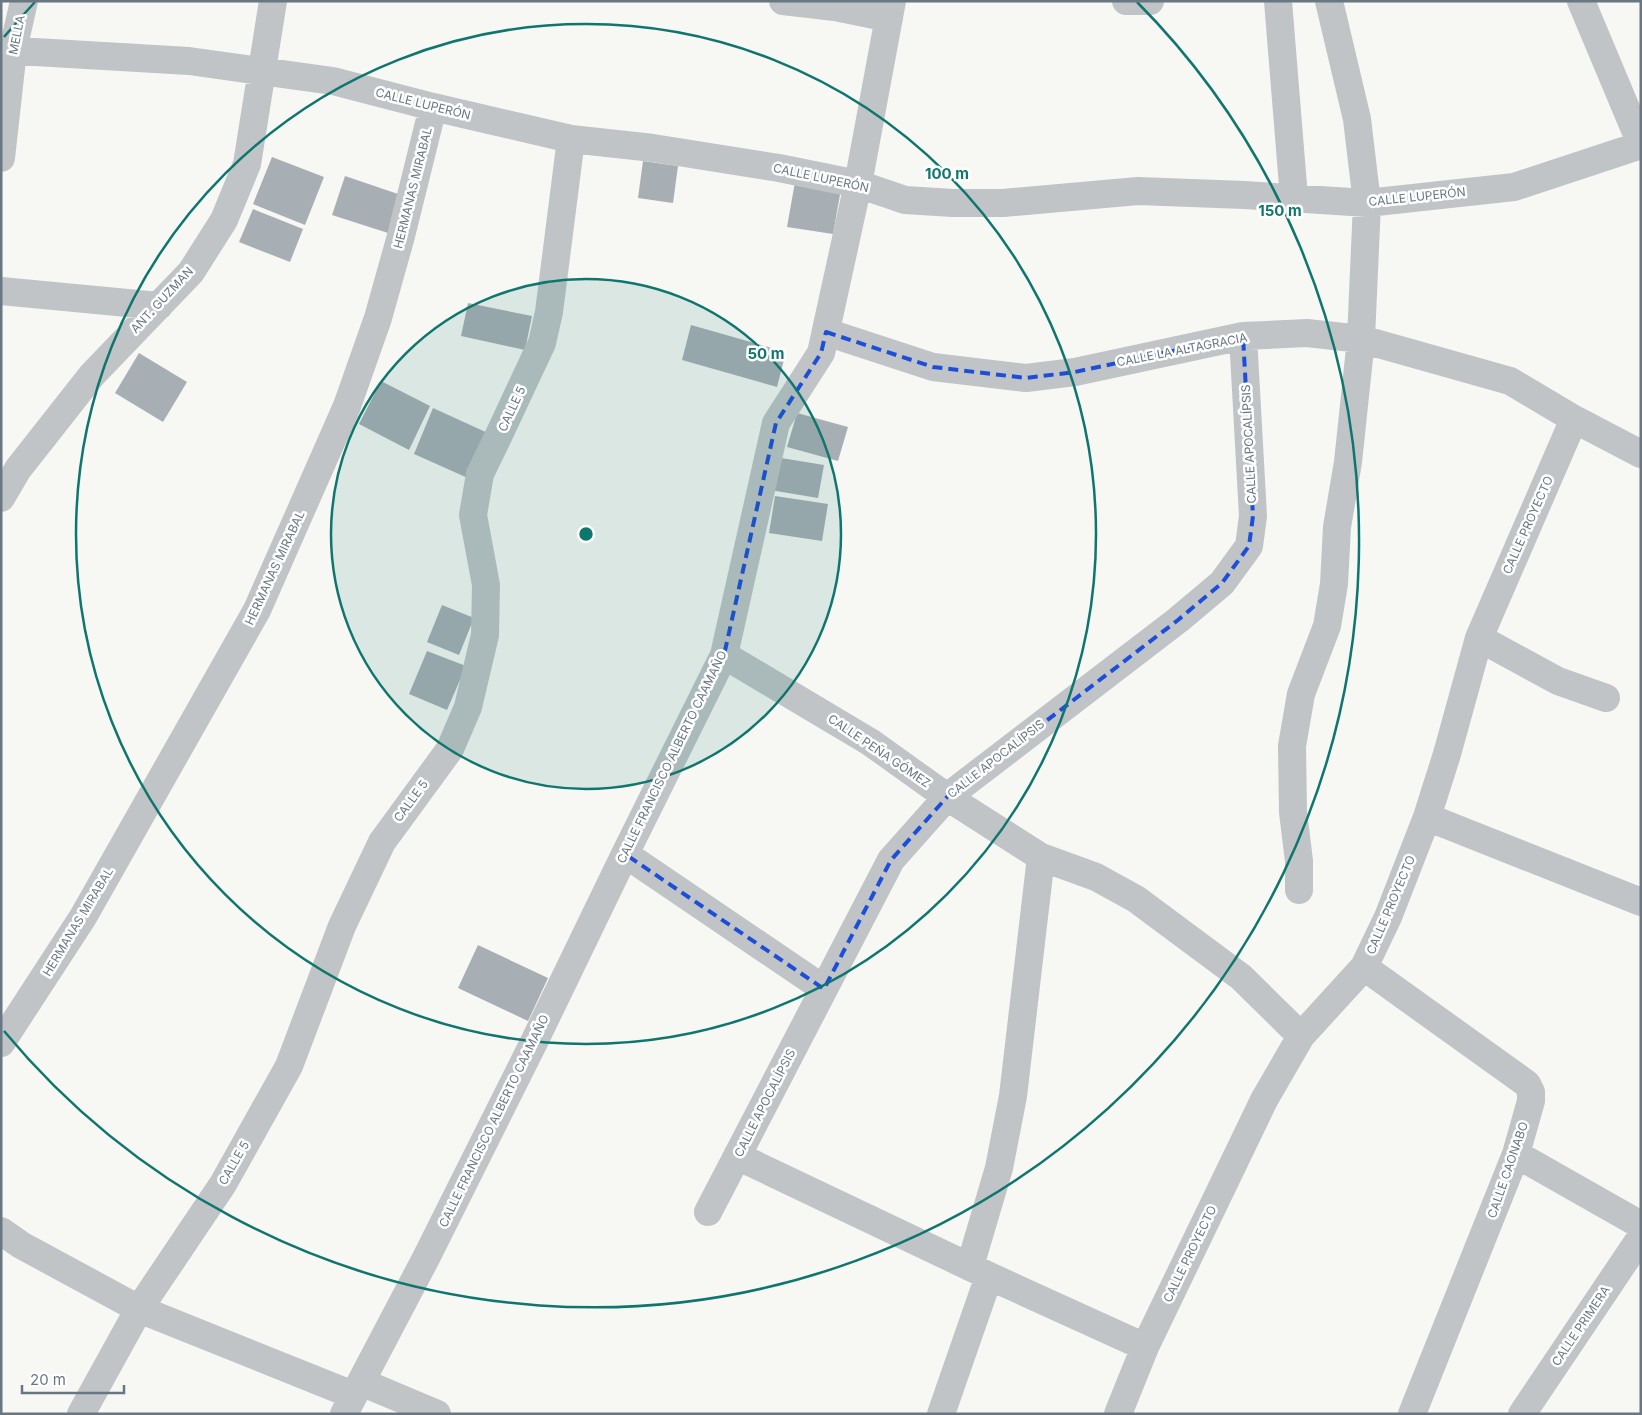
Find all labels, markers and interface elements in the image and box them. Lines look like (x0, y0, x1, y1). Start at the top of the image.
street label: MELLA (5, 14, 28, 56)
street label: CALLE LUPERÓN (374, 84, 472, 123)
street label: HERMANAS MIRABAL (390, 126, 435, 250)
street label: CALLE LUPERÓN (772, 160, 870, 195)
text: 100 m (925, 164, 969, 183)
street label: CALLE LUPERÓN (1368, 184, 1466, 209)
text: 150 m (1258, 201, 1302, 220)
street label: ANT. GUZMAN (127, 263, 196, 336)
street label: CALLE LA ALTAGRACIA (1115, 329, 1248, 370)
text: 50 m (748, 344, 784, 363)
street label: CALLE 5 (495, 384, 529, 434)
street label: CALLE APOCALÍPSIS (1238, 384, 1259, 504)
street label: CALLE PROYECTO (1499, 473, 1556, 576)
street label: HERMANAS MIRABAL (241, 508, 308, 627)
centre of rings (577, 525, 595, 543)
street label: CALLE FRANCISCO ALBERTO CAAMAÑO (613, 648, 730, 865)
street label: CALLE PEÑA GÓMEZ (825, 711, 933, 790)
street label: CALLE APOCALÍPSIS (944, 716, 1048, 801)
street label: CALLE 5 (390, 777, 431, 825)
street label: CALLE PROYECTO (1363, 853, 1418, 956)
street label: HERMANAS MIRABAL (39, 864, 116, 979)
street label: CALLE FRANCISCO ALBERTO CAAMAÑO (435, 1012, 552, 1229)
street label: CALLE APOCALÍPSIS (731, 1046, 798, 1159)
street label: CALLE CAONABO (1484, 1120, 1531, 1220)
street label: CALLE 5 (215, 1138, 252, 1187)
street label: CALLE PROYECTO (1160, 1203, 1219, 1305)
street label: CALLE PRIMERA (1548, 1283, 1613, 1369)
scale bar (22, 1362, 125, 1394)
text: 20 m (30, 1370, 66, 1389)

